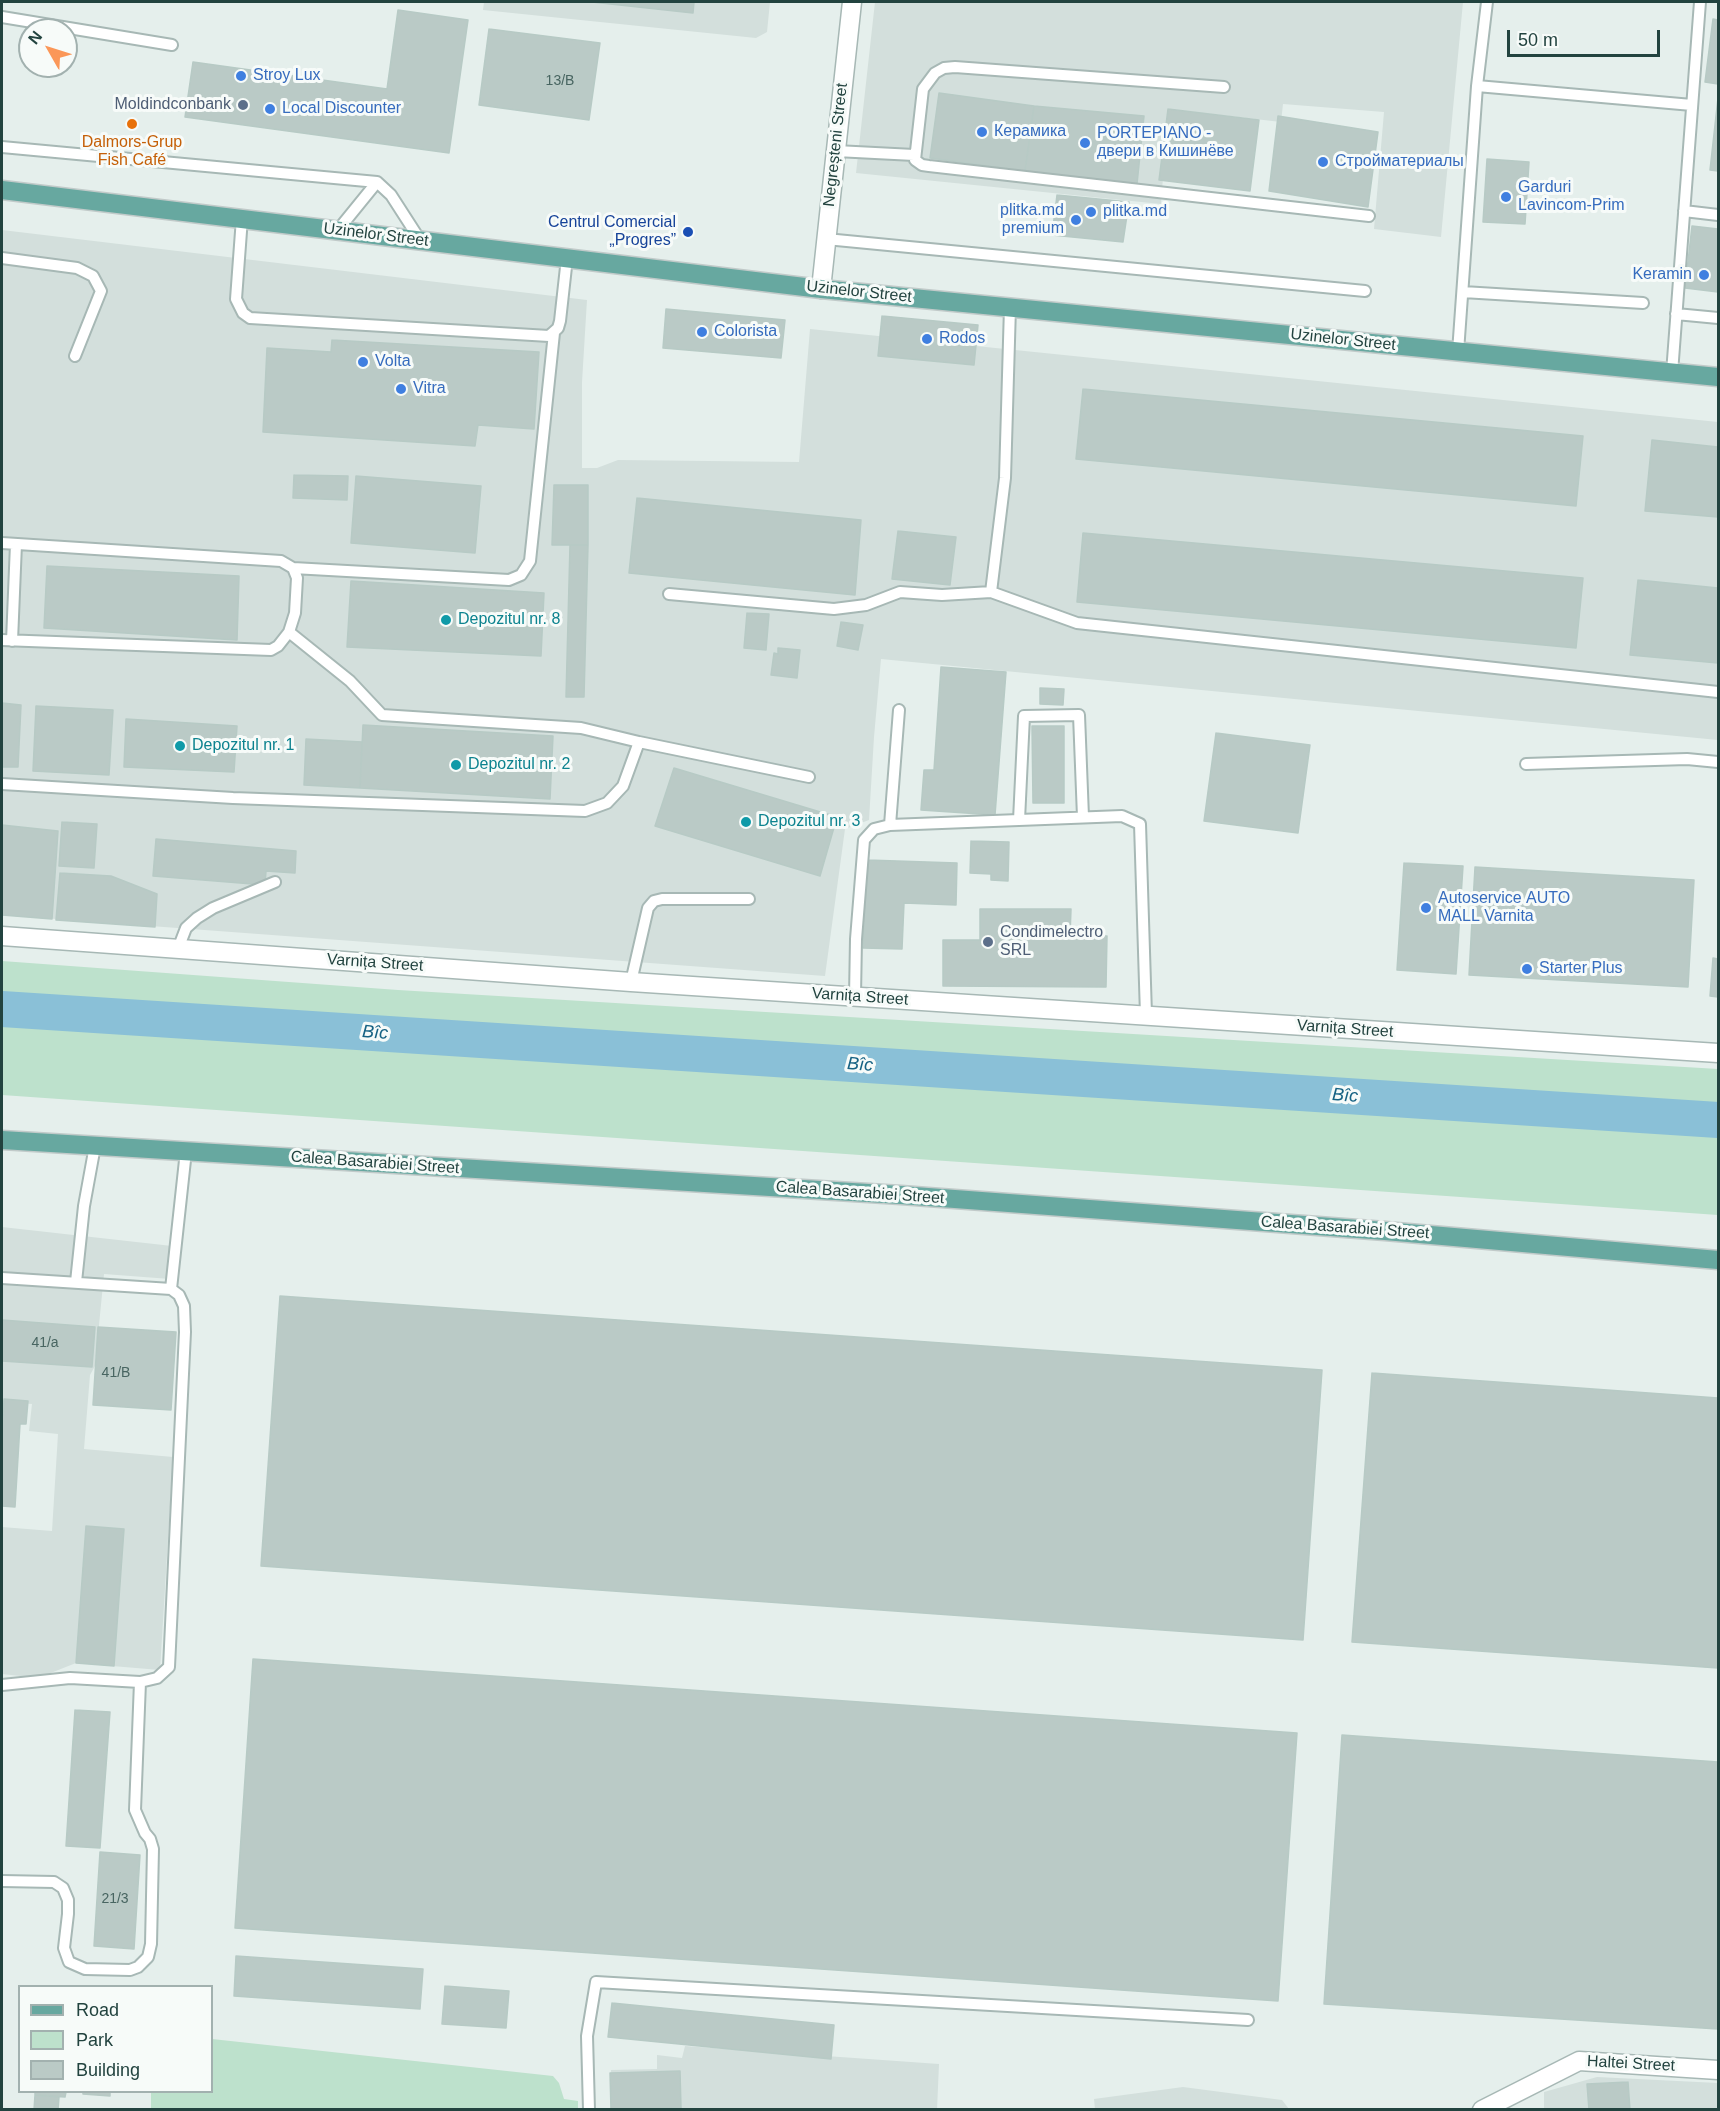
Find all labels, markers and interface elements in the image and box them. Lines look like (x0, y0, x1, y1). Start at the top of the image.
north arrow (18, 18, 78, 78)
scale bar (1510, 18, 1663, 56)
text: N (25, 28, 45, 47)
text: 50 m (1518, 30, 1558, 50)
place label: Stroy Lux (253, 66, 321, 86)
marker: Stroy Lux (234, 69, 248, 83)
house number: 13/B (546, 73, 574, 89)
street label: Negreșteni Street (820, 82, 852, 208)
place label: Moldindconbank (114, 95, 231, 115)
marker: Moldindconbank (236, 98, 250, 112)
place label: Local Discounter (282, 99, 401, 119)
marker: Local Discounter (263, 102, 277, 116)
marker: Dalmors-Grup Fish Café (125, 117, 139, 131)
place label: Керамика (994, 122, 1066, 142)
place label: PORTEPIANO - двери в Кишинёве (1097, 124, 1234, 162)
marker: Керамика (975, 125, 989, 139)
place label: Dalmors-Grup Fish Café (82, 133, 182, 171)
marker: PORTEPIANO - двери в Кишинёве (1078, 136, 1092, 150)
place label: Стройматериалы (1335, 152, 1464, 172)
marker: Стройматериалы (1316, 155, 1330, 169)
place label: Garduri Lavincom-Prim (1518, 178, 1625, 216)
marker: Garduri Lavincom-Prim (1499, 190, 1513, 204)
place label: plitka.md premium (1000, 201, 1064, 239)
place label: plitka.md (1103, 202, 1167, 222)
marker: plitka.md (1084, 205, 1098, 219)
place label: Centrul Comercial „Progres” (548, 213, 676, 251)
marker: plitka.md premium (1069, 213, 1083, 227)
street label: Uzinelor Street (322, 219, 430, 251)
marker: Centrul Comercial „Progres” (681, 225, 695, 239)
place label: Keramin (1632, 265, 1692, 285)
marker: Keramin (1697, 268, 1711, 282)
street label: Uzinelor Street (805, 277, 913, 307)
place label: Colorista (714, 322, 777, 342)
marker: Colorista (695, 325, 709, 339)
street label: Uzinelor Street (1289, 325, 1397, 355)
place label: Rodos (939, 329, 985, 349)
marker: Rodos (920, 332, 934, 346)
place label: Volta (375, 352, 411, 372)
marker: Volta (356, 355, 370, 369)
place label: Vitra (413, 379, 446, 399)
marker: Vitra (394, 382, 408, 396)
place label: Depozitul nr. 8 (458, 610, 560, 630)
marker: Depozitul nr. 8 (439, 613, 453, 627)
place label: Depozitul nr. 1 (192, 736, 294, 756)
marker: Depozitul nr. 1 (173, 739, 187, 753)
place label: Depozitul nr. 2 (468, 755, 570, 775)
marker: Depozitul nr. 2 (449, 758, 463, 772)
place label: Depozitul nr. 3 (758, 812, 860, 832)
marker: Depozitul nr. 3 (739, 815, 753, 829)
place label: Autoservice AUTO MALL Varnita (1438, 889, 1570, 927)
marker: Autoservice AUTO MALL Varnita (1419, 901, 1433, 915)
place label: Condimelectro SRL (1000, 923, 1103, 961)
marker: Condimelectro SRL (981, 935, 995, 949)
street label: Varnița Street (326, 950, 424, 976)
place label: Starter Plus (1539, 959, 1623, 979)
marker: Starter Plus (1520, 962, 1534, 976)
street label: Varnița Street (811, 984, 909, 1010)
street label: Varnița Street (1296, 1016, 1394, 1042)
water label: Bîc (361, 1021, 389, 1045)
water label: Bîc (846, 1053, 874, 1077)
water label: Bîc (1331, 1084, 1359, 1108)
street label: Calea Basarabiei Street (290, 1148, 460, 1178)
street label: Calea Basarabiei Street (775, 1178, 945, 1208)
street label: Calea Basarabiei Street (1260, 1213, 1430, 1243)
house number: 41/a (31, 1335, 59, 1351)
house number: 41/B (102, 1365, 130, 1381)
house number: 21/3 (101, 1891, 129, 1907)
legend (18, 1985, 213, 2093)
text: Road (76, 2000, 119, 2020)
text: Park (76, 2030, 113, 2050)
street label: Haltei Street (1587, 2052, 1675, 2076)
text: Building (76, 2060, 140, 2080)

